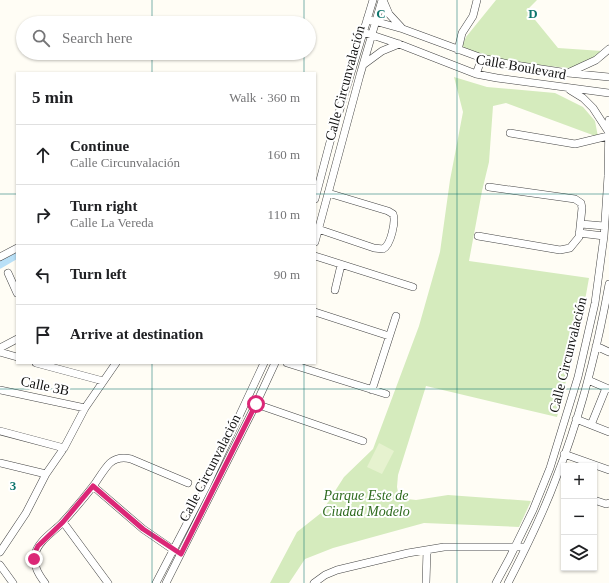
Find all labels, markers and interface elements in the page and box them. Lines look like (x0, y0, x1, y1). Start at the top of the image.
text: C (376, 6, 386, 21)
text: D (528, 6, 538, 21)
search box (16, 16, 316, 60)
street label: Calle Circunvalación (322, 24, 368, 142)
icon: search (30, 27, 52, 49)
text: Search here (62, 30, 132, 46)
street label: Calle Boulevard (475, 52, 567, 82)
text: 5 min (32, 88, 73, 107)
text: Walk · 360 m (229, 90, 300, 105)
text: Continue (70, 138, 129, 154)
icon: ahead (32, 144, 54, 166)
text: 160 m (267, 147, 300, 162)
text: Calle Circunvalación (70, 155, 180, 170)
text: Turn right (70, 198, 137, 214)
icon: right (32, 204, 54, 226)
text: 110 m (268, 207, 300, 222)
text: Calle La Vereda (70, 215, 154, 230)
icon: left (32, 264, 54, 286)
text: Turn left (70, 266, 127, 282)
text: 90 m (274, 267, 300, 282)
street label: Calle Circunvalación (546, 296, 590, 414)
icon: arrive (32, 324, 54, 346)
text: Arrive at destination (70, 326, 203, 342)
street label: Calle 3B (19, 374, 71, 398)
route start (247, 395, 265, 413)
street label: Calle Circunvalación (176, 412, 244, 524)
map controls (561, 463, 597, 571)
button: + (561, 463, 597, 499)
text: 3 (10, 478, 17, 493)
park label: Parque Este de Ciudad Modelo (322, 488, 410, 519)
button: − (561, 499, 597, 535)
button: layers (561, 535, 597, 571)
route end (25, 550, 43, 568)

